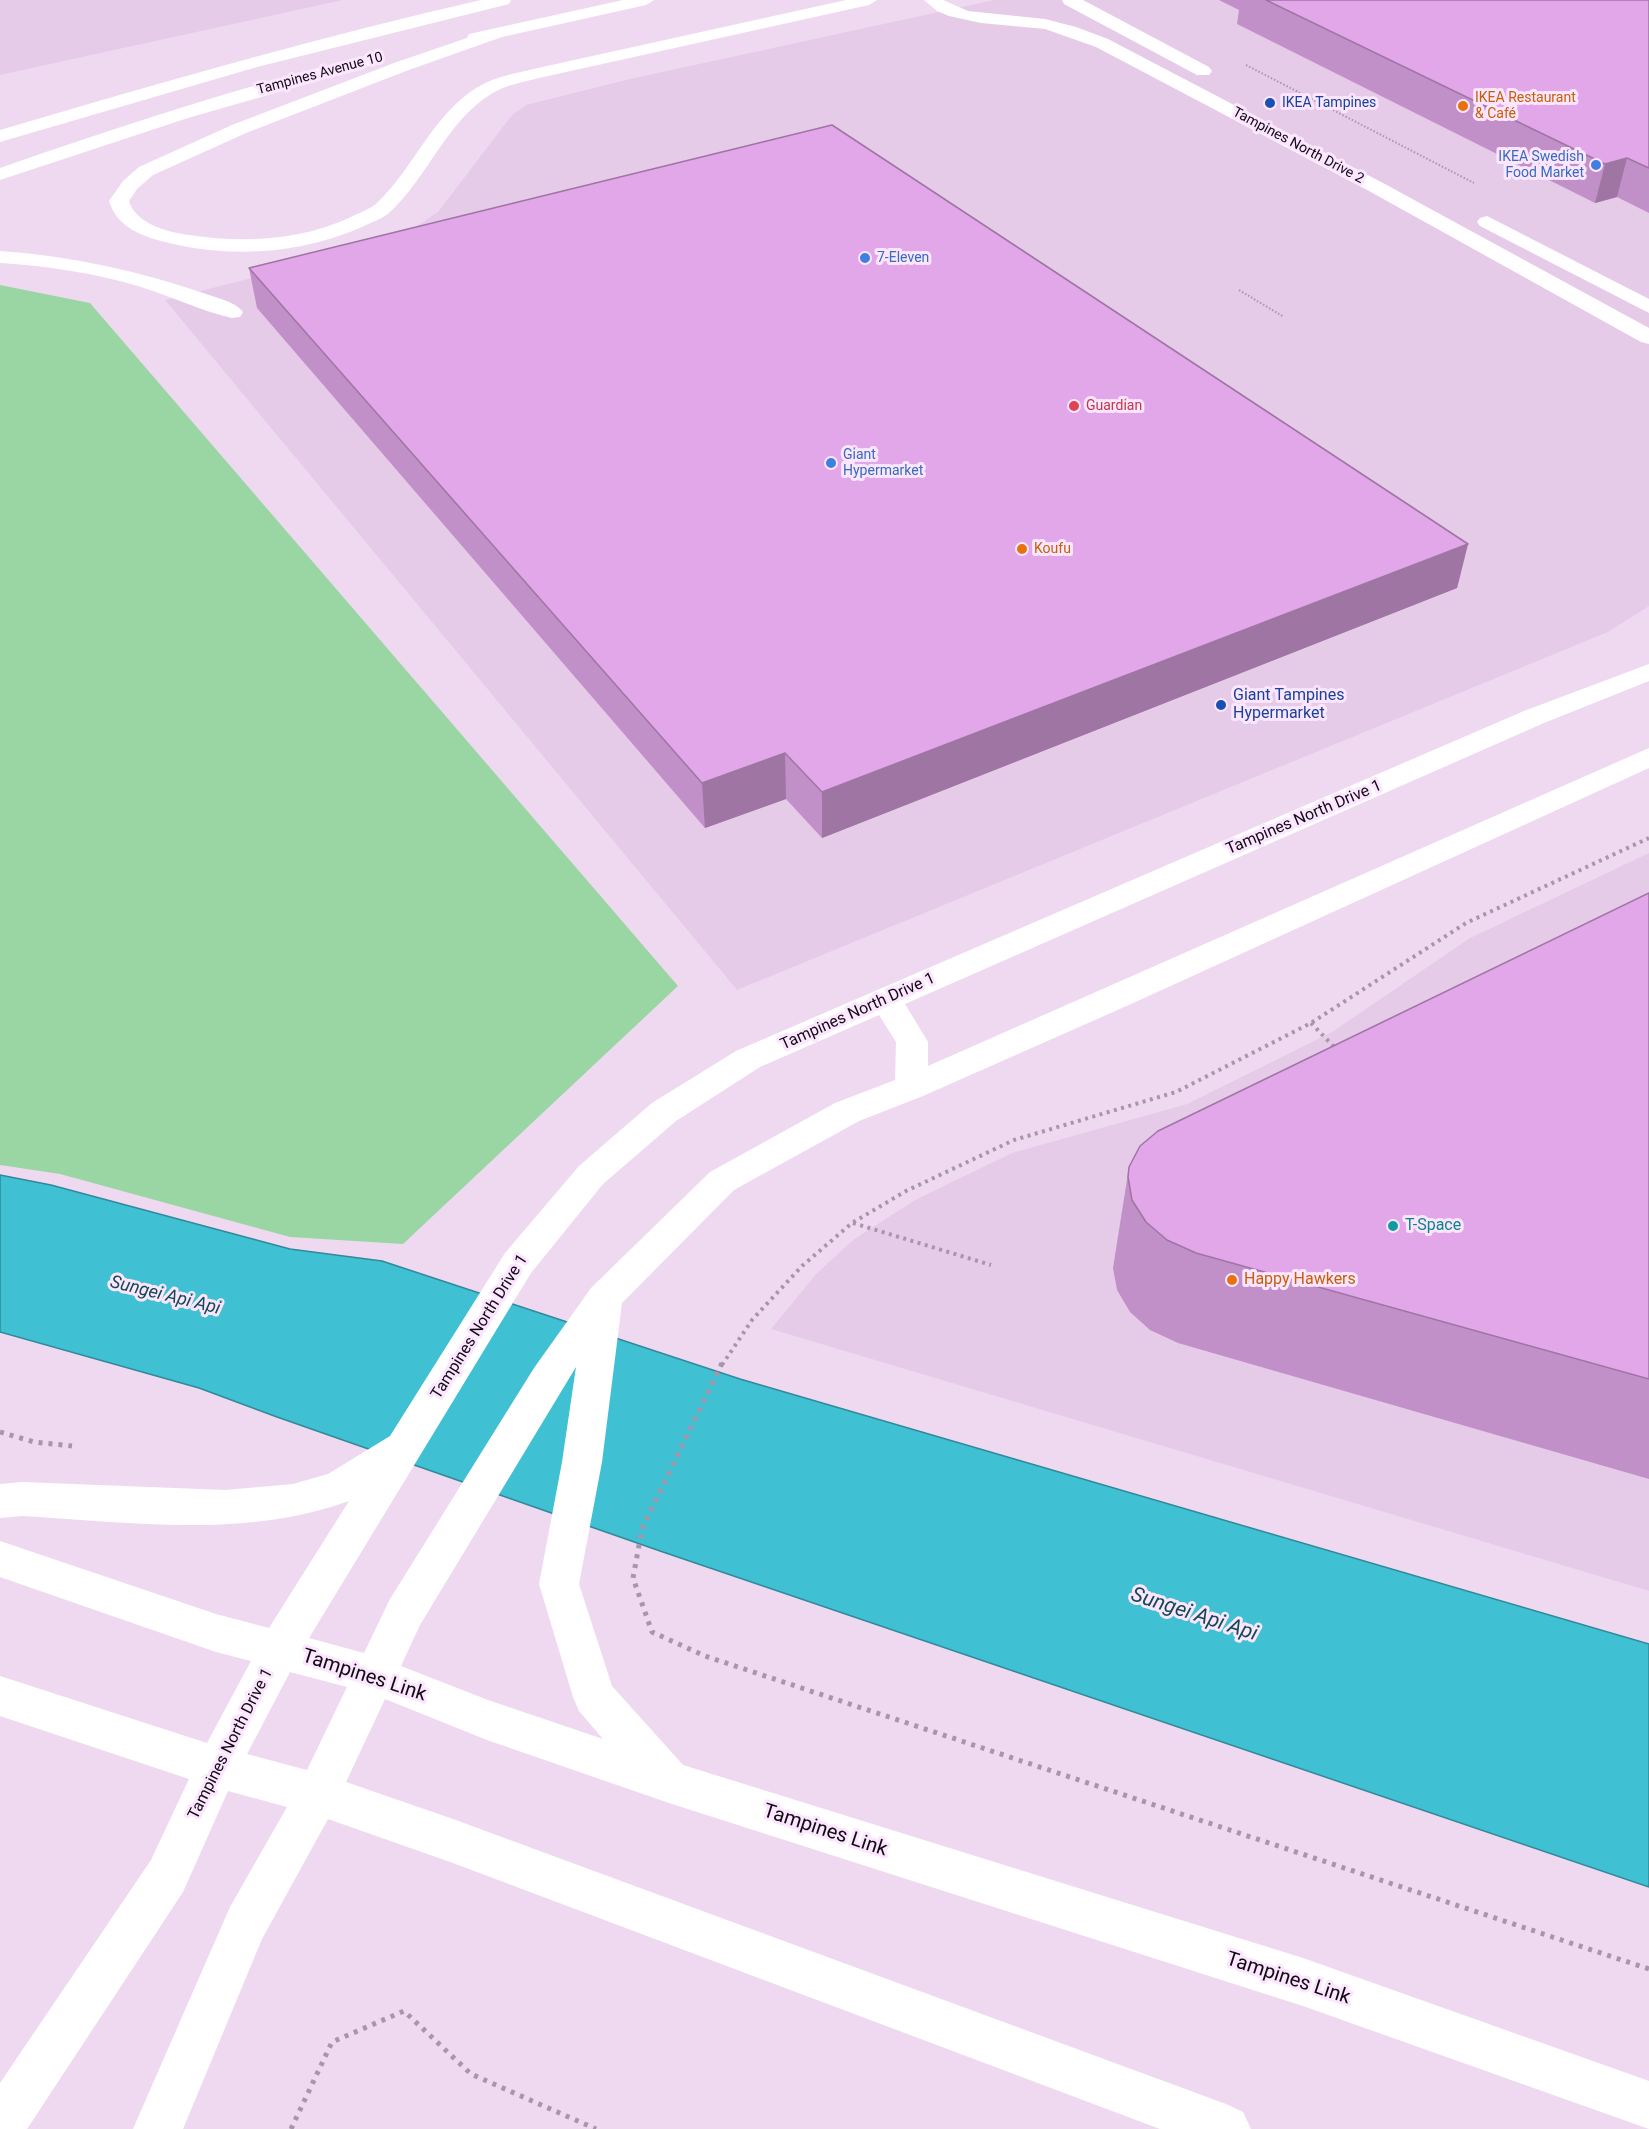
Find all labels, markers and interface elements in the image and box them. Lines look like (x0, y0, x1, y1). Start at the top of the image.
street label: Tampines Avenue 10 (255, 49, 385, 99)
place label: IKEA Restaurant & Café (1475, 90, 1576, 122)
place label: IKEA Tampines (1282, 95, 1376, 111)
marker: IKEA Tampines (1263, 96, 1277, 110)
marker: IKEA Restaurant & Café (1456, 99, 1470, 113)
street label: Tampines North Drive 2 (1230, 104, 1366, 188)
place label: IKEA Swedish Food Market (1498, 149, 1584, 182)
marker: IKEA Swedish Food Market (1589, 158, 1603, 172)
place label: 7-Eleven (877, 250, 929, 266)
marker: 7-Eleven (858, 251, 872, 265)
place label: Guardian (1086, 398, 1142, 414)
marker: Guardian (1067, 399, 1081, 413)
place label: Giant Hypermarket (843, 447, 923, 479)
marker: Giant Hypermarket (824, 456, 838, 470)
place label: Koufu (1034, 541, 1071, 557)
marker: Koufu (1015, 542, 1029, 556)
place label: Giant Tampines Hypermarket (1233, 686, 1344, 724)
marker: Giant Tampines Hypermarket (1214, 698, 1228, 712)
street label: Tampines North Drive 1 (1223, 777, 1385, 859)
street label: Tampines North Drive 1 (778, 969, 938, 1055)
place label: T-Space (1405, 1216, 1461, 1236)
marker: T-Space (1386, 1219, 1400, 1233)
street label: Tampines North Drive 1 (428, 1251, 532, 1403)
place label: Happy Hawkers (1244, 1270, 1356, 1290)
water label: Sungei Api Api (108, 1272, 222, 1320)
marker: Happy Hawkers (1225, 1273, 1239, 1287)
water label: Sungei Api Api (1128, 1583, 1260, 1647)
street label: Tampines Link (299, 1645, 429, 1707)
street label: Tampines North Drive 1 (185, 1665, 277, 1823)
street label: Tampines Link (760, 1800, 890, 1862)
street label: Tampines Link (1223, 1948, 1353, 2010)

